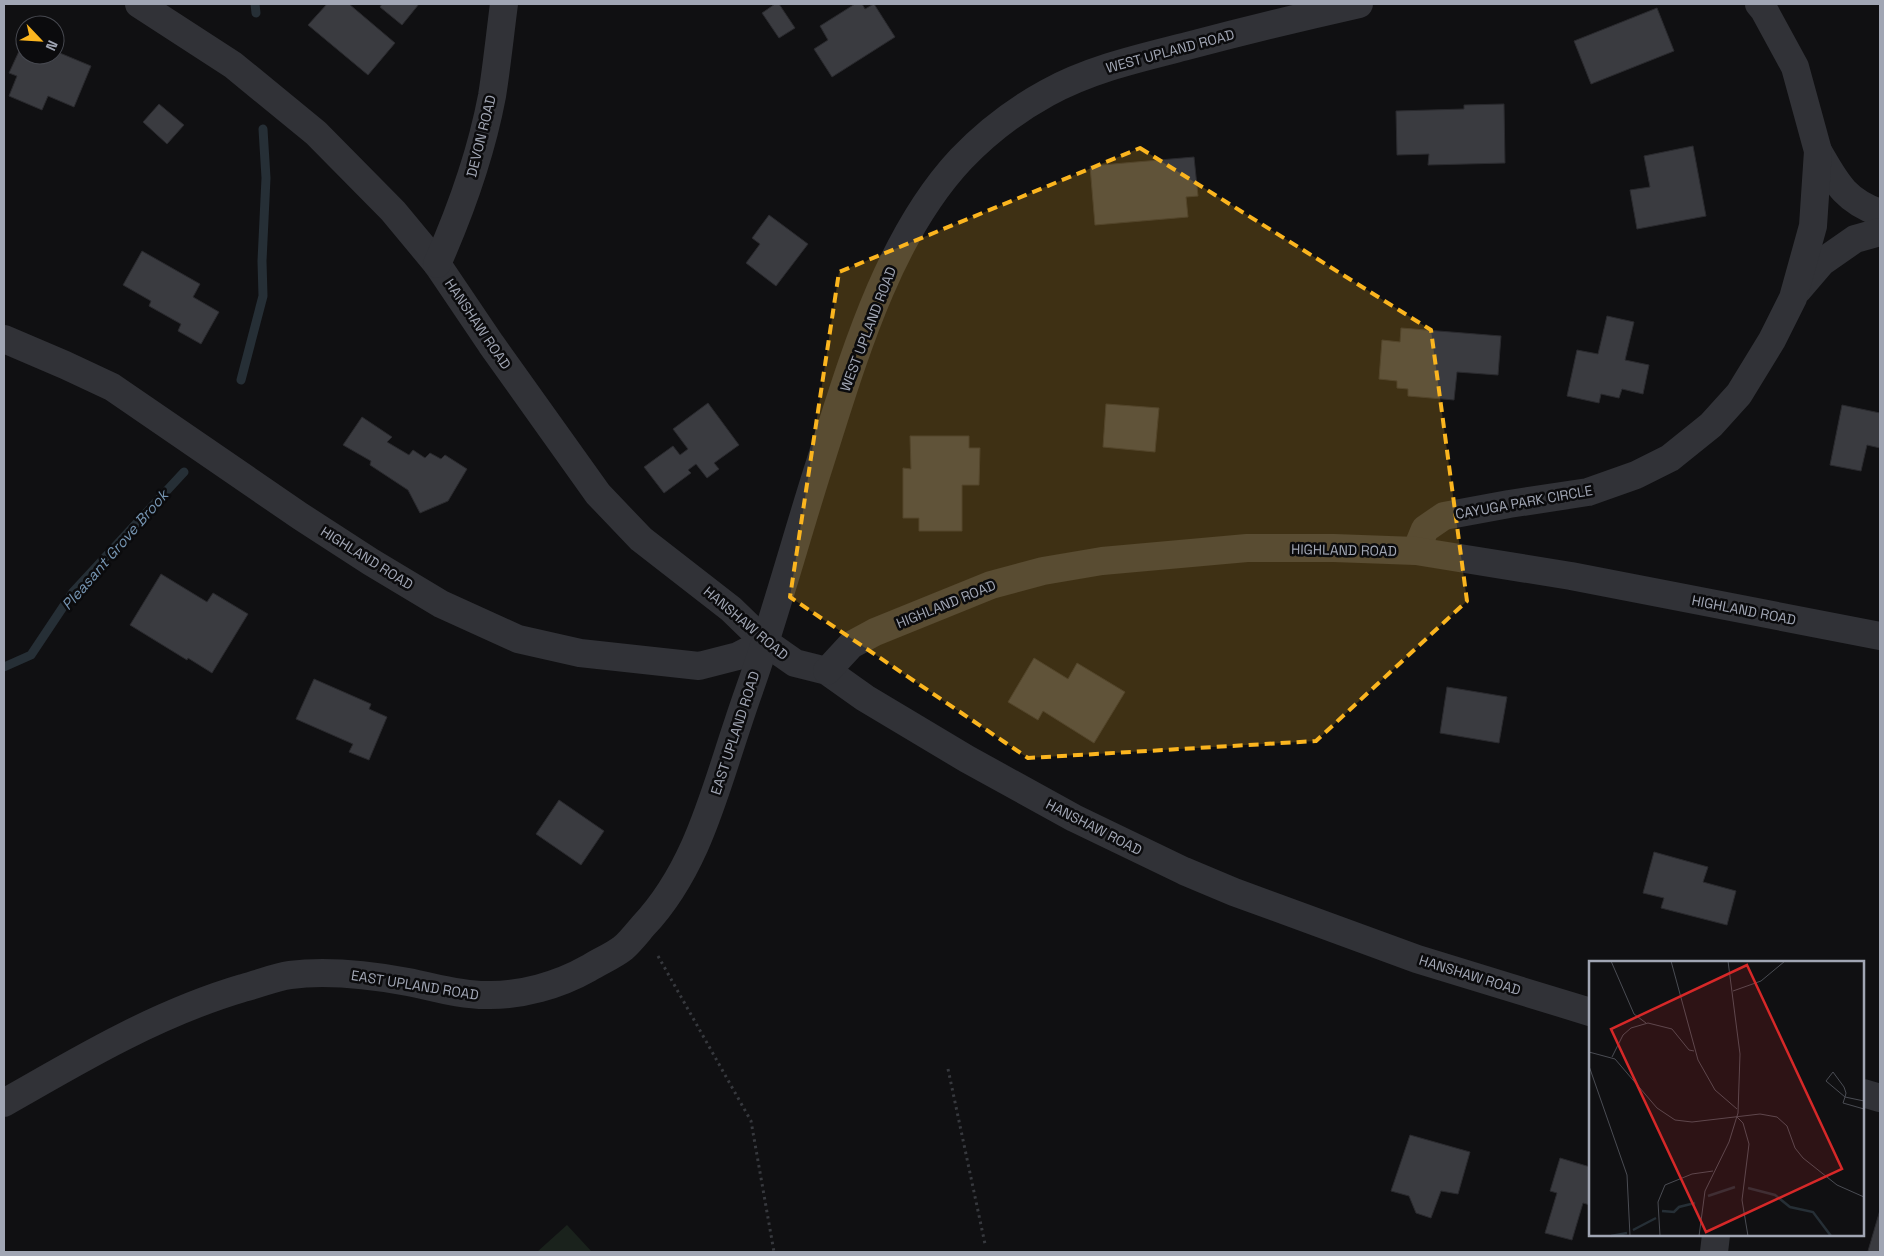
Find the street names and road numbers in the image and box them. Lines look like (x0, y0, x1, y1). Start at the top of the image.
street label: WEST UPLAND ROAD (1104, 25, 1236, 77)
street label: DEVON ROAD (462, 93, 500, 179)
street label: WEST UPLAND ROAD (836, 264, 900, 394)
street label: HANSHAW ROAD (441, 275, 515, 373)
street label: CAYUGA PARK CIRCLE (1454, 481, 1594, 523)
street label: HIGHLAND ROAD (317, 522, 417, 594)
street label: HIGHLAND ROAD (1291, 540, 1397, 560)
street label: HIGHLAND ROAD (894, 576, 998, 632)
street label: HANSHAW ROAD (700, 582, 792, 664)
street label: HIGHLAND ROAD (1690, 591, 1798, 629)
street label: EAST UPLAND ROAD (707, 669, 763, 797)
street label: HANSHAW ROAD (1043, 795, 1145, 859)
street label: HANSHAW ROAD (1417, 951, 1523, 999)
street label: EAST UPLAND ROAD (350, 966, 480, 1004)

